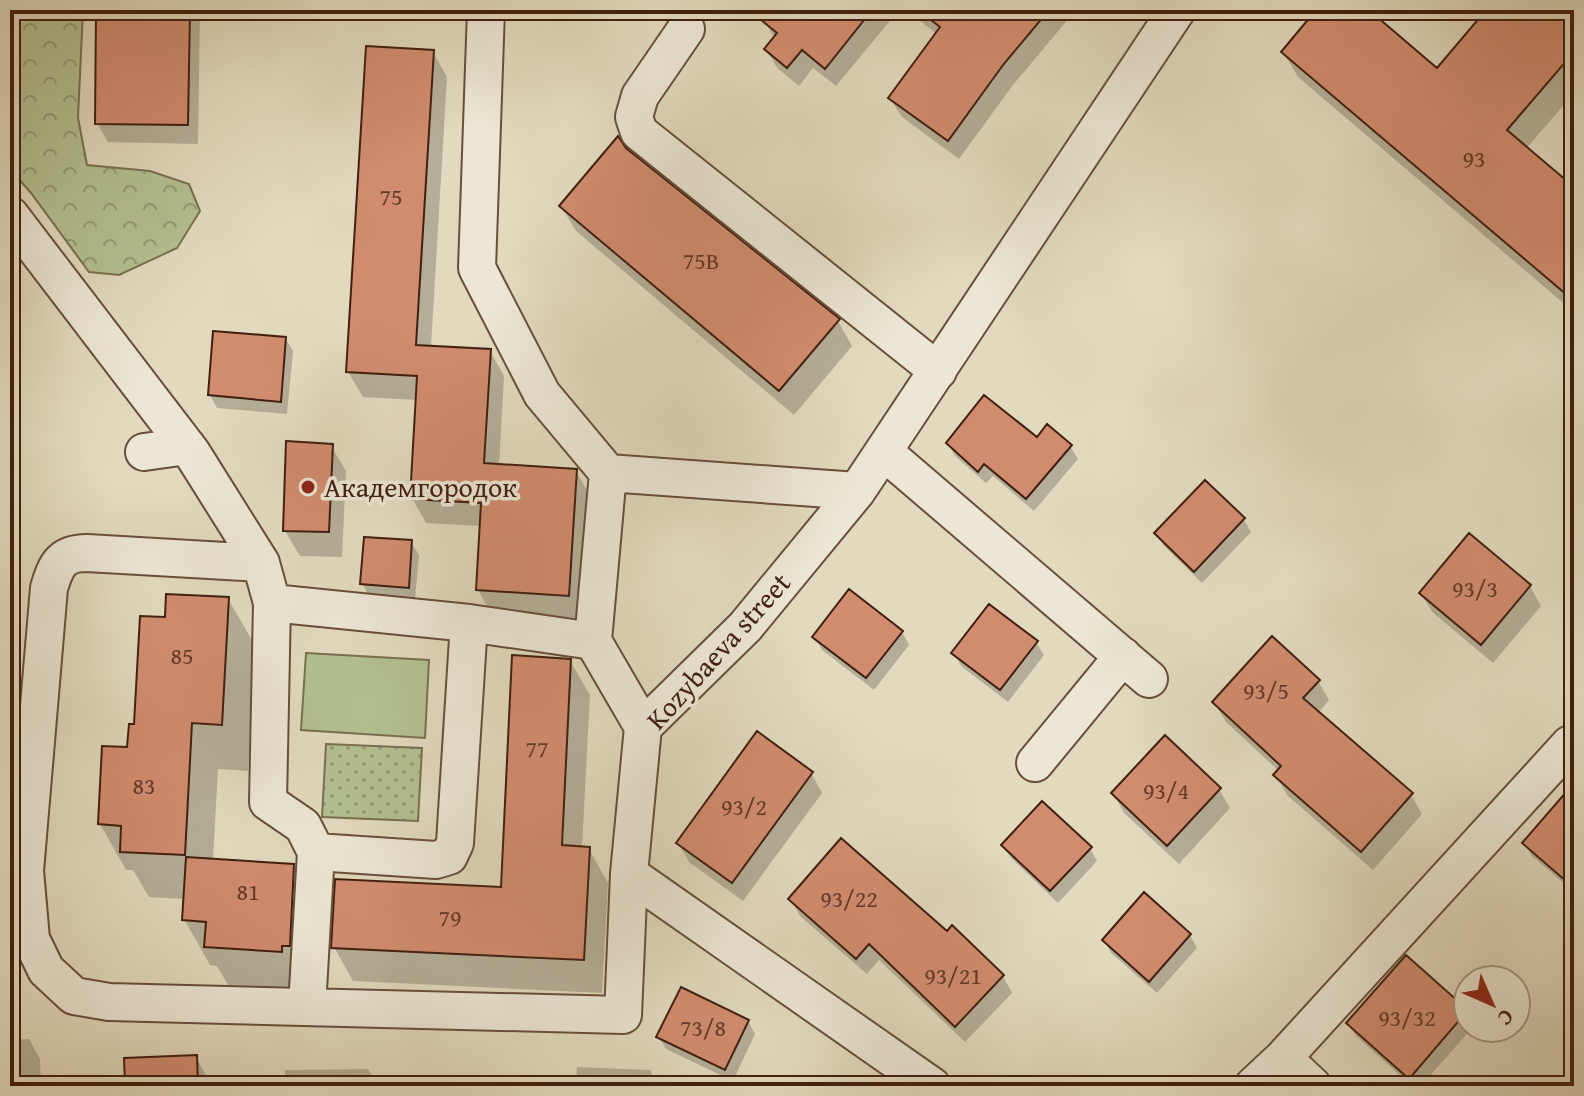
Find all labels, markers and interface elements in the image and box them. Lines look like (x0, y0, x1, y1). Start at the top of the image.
house number: 93 (1462, 141, 1486, 176)
house number: 75 (379, 179, 403, 214)
house number: 75В (683, 243, 719, 278)
place label: Академгородок (324, 466, 517, 507)
marker: Академгородок (299, 478, 317, 496)
street label: Kozybaeva street (636, 563, 800, 738)
house number: 93/3 (1452, 571, 1498, 606)
house number: 85 (170, 638, 194, 673)
house number: 93/5 (1243, 673, 1289, 708)
house number: 77 (525, 731, 549, 766)
house number: 83 (132, 768, 156, 803)
house number: 93/4 (1143, 773, 1189, 808)
house number: 93/2 (721, 789, 767, 824)
house number: 81 (236, 874, 260, 909)
house number: 93/22 (820, 881, 878, 916)
house number: 79 (438, 900, 462, 935)
house number: 93/21 (924, 958, 982, 993)
north arrow (1452, 964, 1532, 1044)
house number: 93/32 (1378, 1000, 1436, 1035)
text: С (1490, 1002, 1522, 1034)
house number: 73/8 (680, 1010, 726, 1045)

